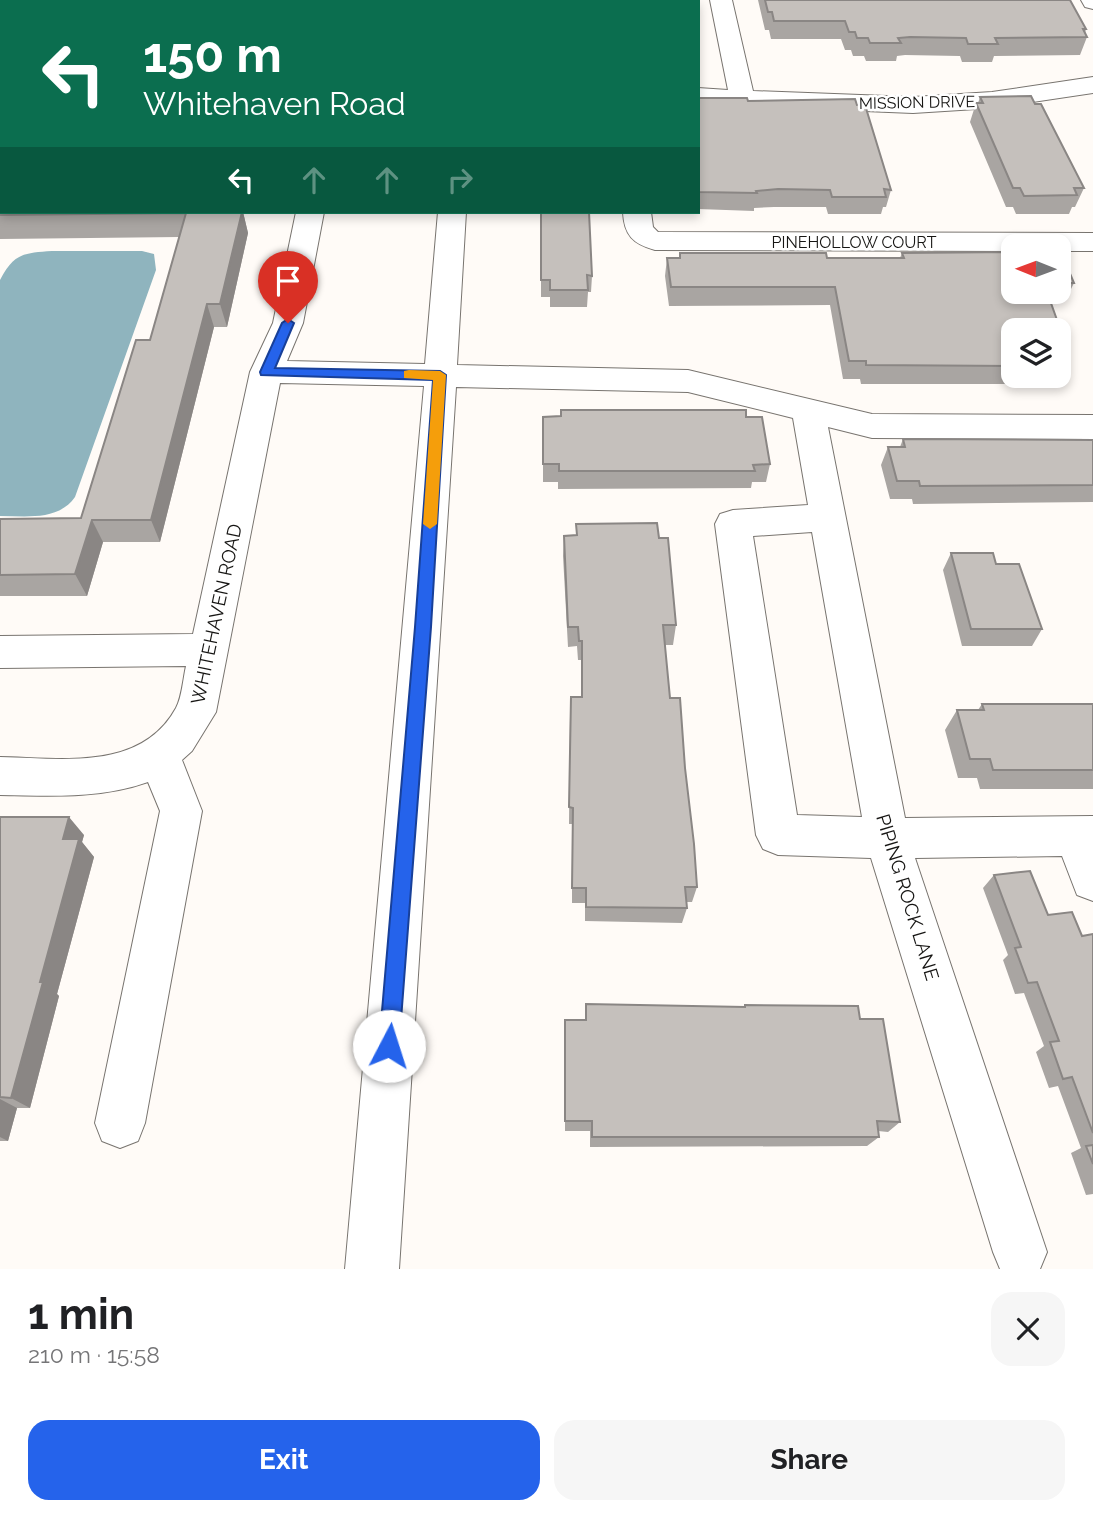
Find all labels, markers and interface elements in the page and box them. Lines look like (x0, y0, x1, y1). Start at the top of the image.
text: 150 m (143, 26, 282, 83)
icon: left (28, 28, 119, 119)
text: Whitehaven Road (143, 85, 406, 122)
street label: MISSION DRIVE (859, 92, 976, 113)
icon: left (222, 161, 260, 199)
icon: ahead (295, 161, 333, 199)
icon: ahead (368, 161, 406, 199)
icon: right (441, 161, 479, 199)
street label: PINEHOLLOW COURT (772, 233, 937, 252)
north arrow (1001, 234, 1071, 304)
map controls (1001, 234, 1071, 388)
pin (258, 251, 318, 323)
icon: arrive (269, 262, 307, 300)
button: layers (1001, 318, 1071, 388)
street label: WHITEHAVEN ROAD (186, 522, 246, 706)
street label: PIPING ROCK LANE (872, 811, 944, 983)
position arrow (352, 1009, 426, 1083)
text: 1 min (28, 1290, 134, 1339)
button: close (991, 1292, 1065, 1366)
text: 210 m · 15:58 (28, 1341, 160, 1368)
button: Exit (28, 1420, 540, 1500)
button: Share (554, 1420, 1065, 1500)

